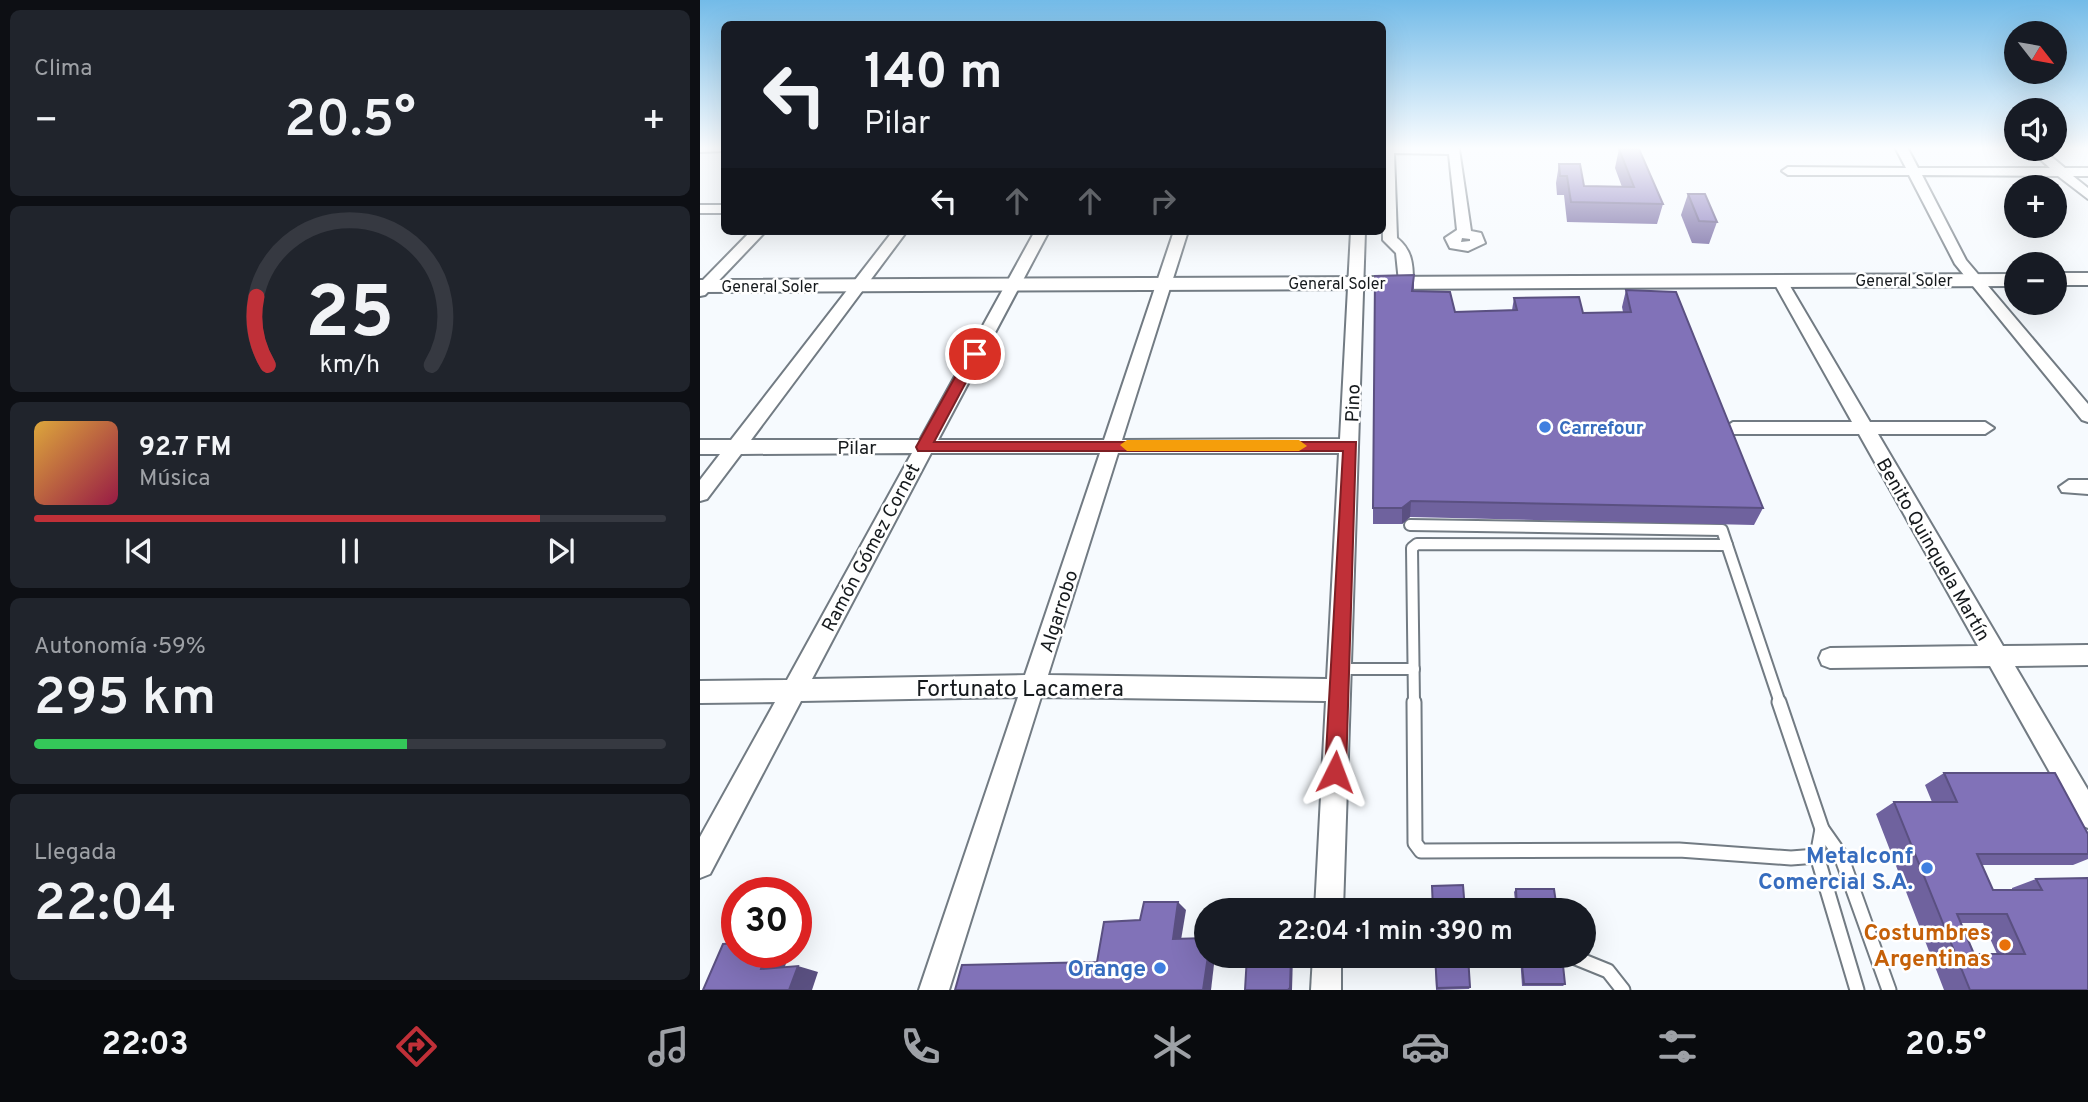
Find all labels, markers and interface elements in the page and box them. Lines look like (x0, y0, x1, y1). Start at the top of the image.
north arrow (2004, 21, 2067, 84)
map controls (2004, 21, 2067, 315)
text: 140 m (864, 44, 1003, 106)
icon: left (749, 49, 840, 140)
text: Clima (34, 55, 92, 84)
text: 20.5° (284, 89, 416, 155)
text: − (34, 98, 59, 147)
text: + (641, 98, 666, 147)
button: sound (2004, 98, 2067, 161)
text: Pilar (864, 105, 930, 145)
button: + (2004, 175, 2067, 238)
icon: left (925, 182, 963, 220)
icon: ahead (998, 182, 1036, 220)
icon: ahead (1071, 182, 1109, 220)
icon: right (1144, 182, 1182, 220)
button: − (2004, 252, 2067, 315)
text: 25 (306, 271, 395, 363)
street label: General Soler (1855, 272, 1953, 292)
street label: General Soler (1288, 275, 1386, 295)
street label: General Soler (721, 278, 819, 298)
pin (945, 324, 1005, 384)
icon: arrive (956, 335, 994, 373)
text: km/h (320, 350, 380, 382)
street label: Pino (1341, 383, 1367, 423)
place label: Carrefour (1559, 417, 1644, 441)
marker: Carrefour (1537, 419, 1553, 435)
text: 92.7 FM (139, 432, 231, 465)
street label: Pilar (837, 437, 877, 461)
street label: Benito Quinquela Martín (1870, 454, 1994, 646)
street label: Ramón Gómez Cornet (817, 460, 926, 636)
text: Música (139, 465, 210, 494)
icon: previous (120, 532, 158, 570)
icon: pause (331, 532, 369, 570)
icon: next (542, 532, 580, 570)
street label: Algarrobo (1035, 567, 1085, 656)
text: Autonomía · 59% (34, 633, 206, 662)
text: 295 km (34, 667, 216, 733)
street label: Fortunato Lacamera (916, 676, 1124, 705)
position arrow (1298, 735, 1372, 809)
text: Llegada (34, 839, 116, 868)
place label: Metalconf Comercial S.A. (1758, 843, 1913, 898)
marker: Metalconf Comercial S.A. (1919, 860, 1935, 876)
text: 22:04 (34, 873, 177, 939)
speed limit sign: 30 (721, 877, 812, 968)
text: 22:04 · 1 min · 390 m (1277, 916, 1513, 949)
place label: Costumbres Argentinas (1864, 920, 1991, 975)
marker: Costumbres Argentinas (1997, 937, 2013, 953)
place label: Orange (1067, 956, 1146, 985)
marker: Orange (1152, 960, 1168, 976)
icon: directions (392, 1022, 441, 1071)
icon: music (644, 1022, 693, 1071)
icon: phone (896, 1022, 945, 1071)
icon: climate (1148, 1022, 1197, 1071)
icon: car (1401, 1022, 1450, 1071)
icon: filters (1653, 1022, 1702, 1071)
text: 22:03 (102, 1026, 189, 1066)
text: 20.5° (1905, 1026, 1986, 1066)

